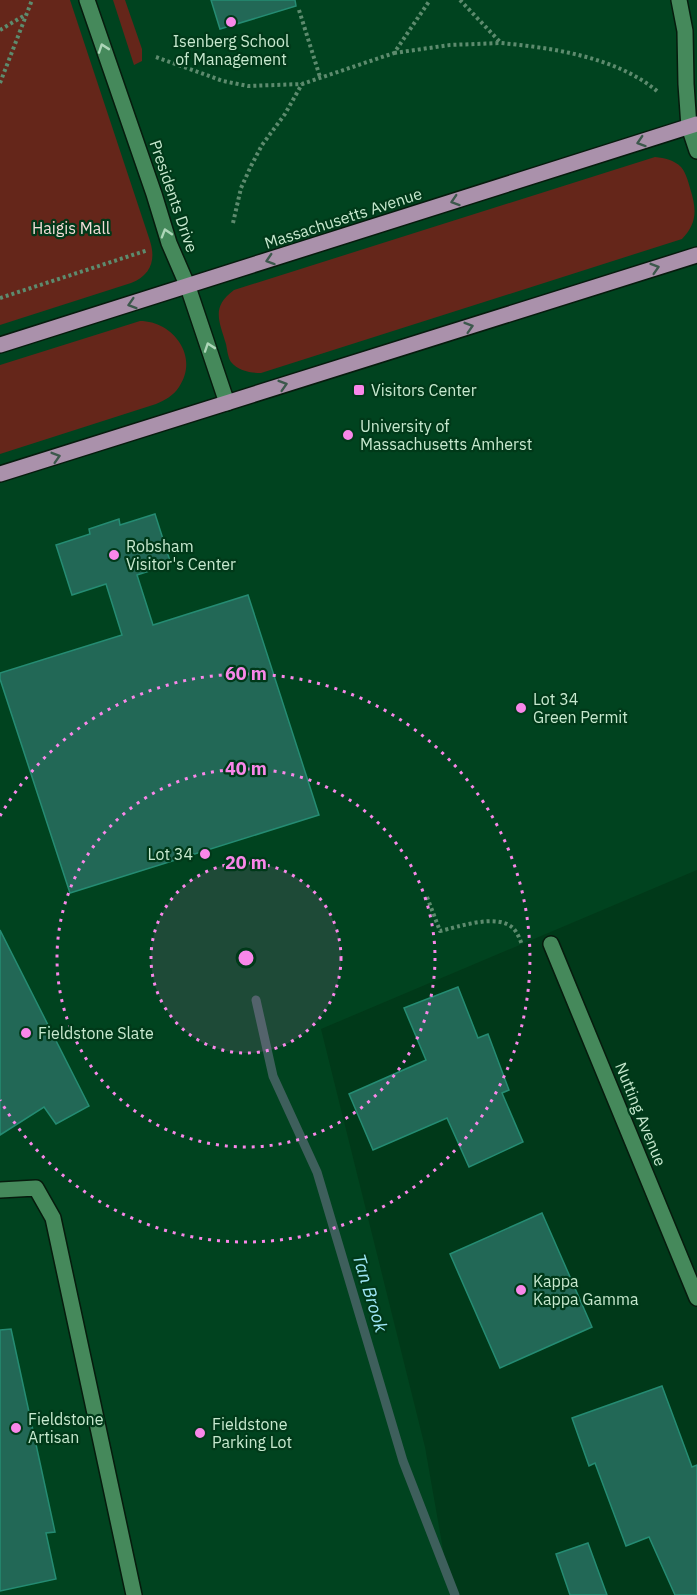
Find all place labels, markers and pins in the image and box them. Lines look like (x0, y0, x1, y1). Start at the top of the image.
marker: Isenberg School of Management (224, 15, 238, 29)
place label: Isenberg School of Management (173, 31, 289, 69)
place label: Visitors Center (371, 380, 477, 400)
marker: Visitors Center (352, 383, 366, 397)
place label: University of Massachusetts Amherst (360, 416, 532, 454)
marker: University of Massachusetts Amherst (341, 428, 355, 442)
place label: Robsham Visitor's Center (126, 536, 236, 574)
marker: Robsham Visitor's Center (107, 548, 121, 562)
place label: Lot 34 Green Permit (533, 689, 628, 727)
marker: Lot 34 Green Permit (514, 701, 528, 715)
place label: Lot 34 (148, 844, 193, 864)
marker: Lot 34 (198, 847, 212, 861)
centre of rings (236, 948, 256, 968)
place label: Fieldstone Slate (38, 1023, 154, 1043)
marker: Fieldstone Slate (19, 1026, 33, 1040)
place label: Kappa Kappa Gamma (533, 1271, 639, 1309)
marker: Kappa Kappa Gamma (514, 1283, 528, 1297)
place label: Fieldstone Artisan (28, 1409, 104, 1447)
place label: Fieldstone Parking Lot (212, 1414, 292, 1452)
marker: Fieldstone Artisan (9, 1421, 23, 1435)
marker: Fieldstone Parking Lot (193, 1426, 207, 1440)

